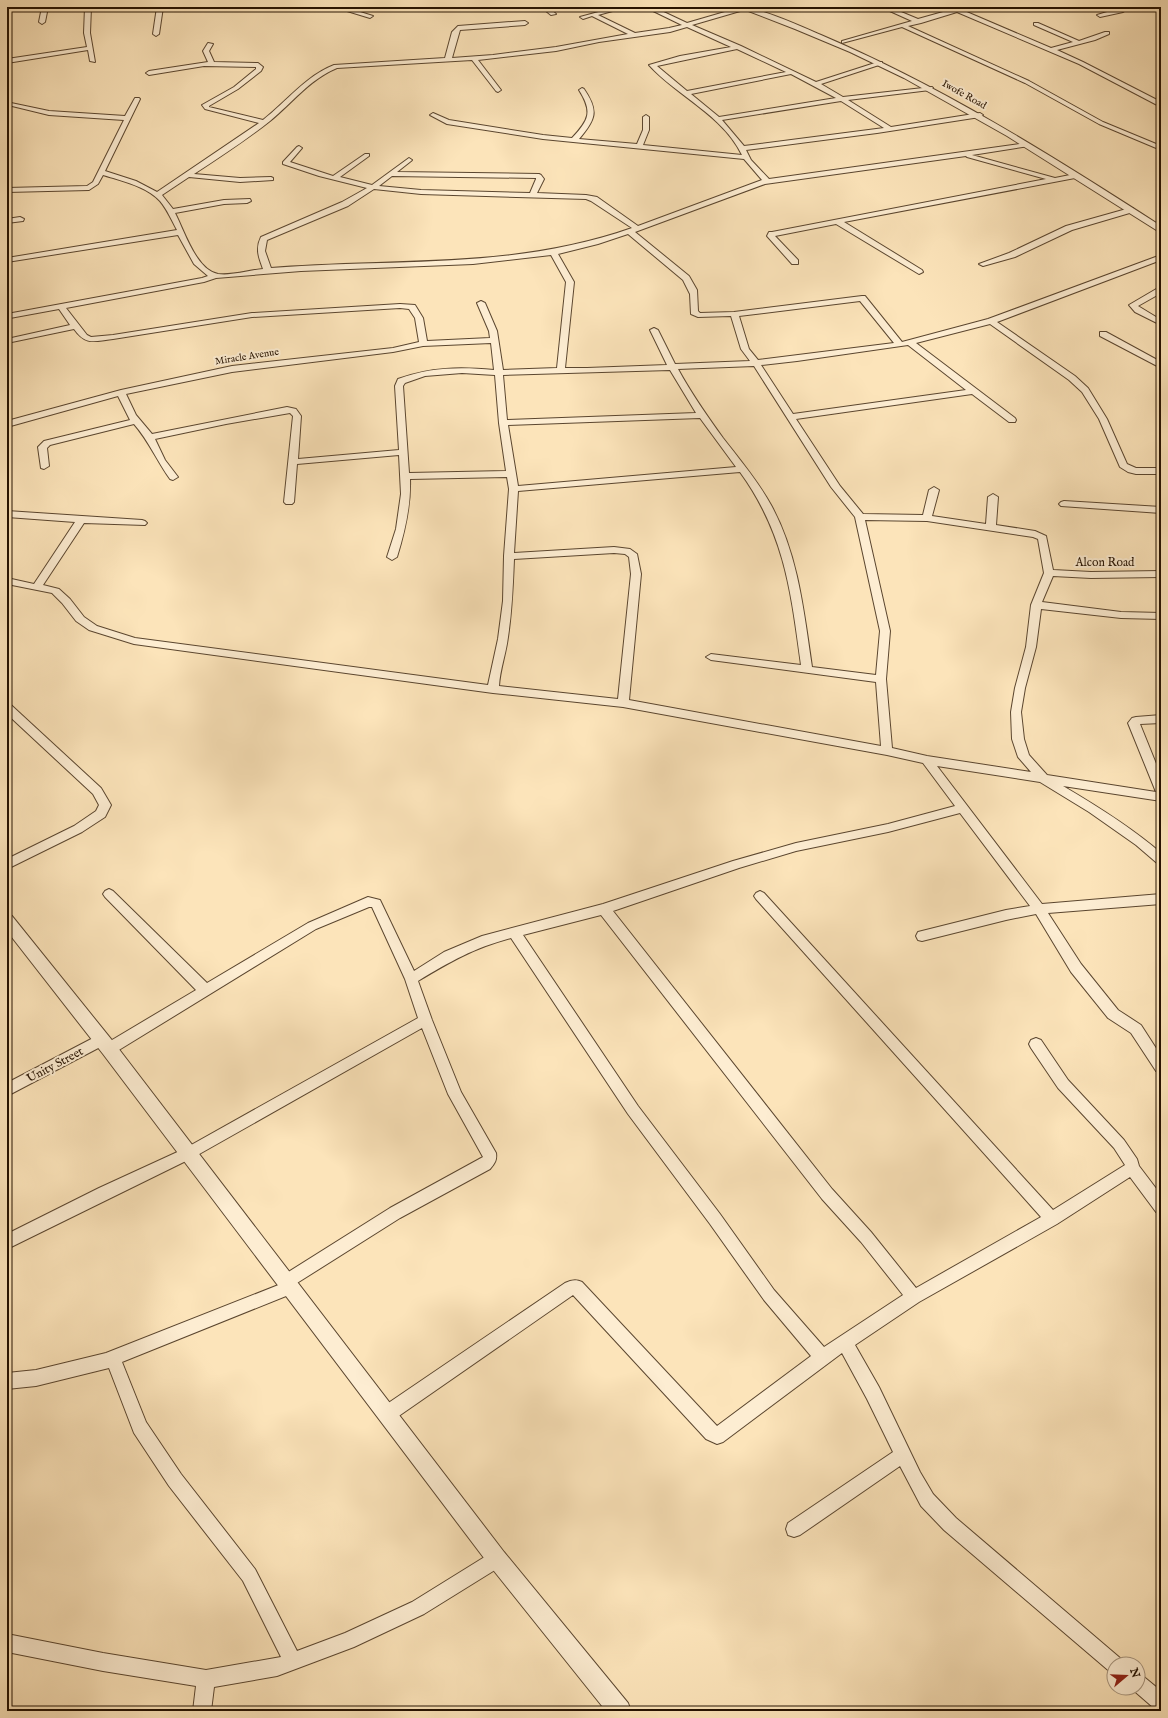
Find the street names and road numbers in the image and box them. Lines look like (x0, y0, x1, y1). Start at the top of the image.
street label: Iwofe Road (939, 77, 989, 113)
street label: Miracle Avenue (214, 345, 280, 368)
street label: Alcon Road (1074, 555, 1135, 570)
street label: Unity Street (24, 1044, 86, 1086)

